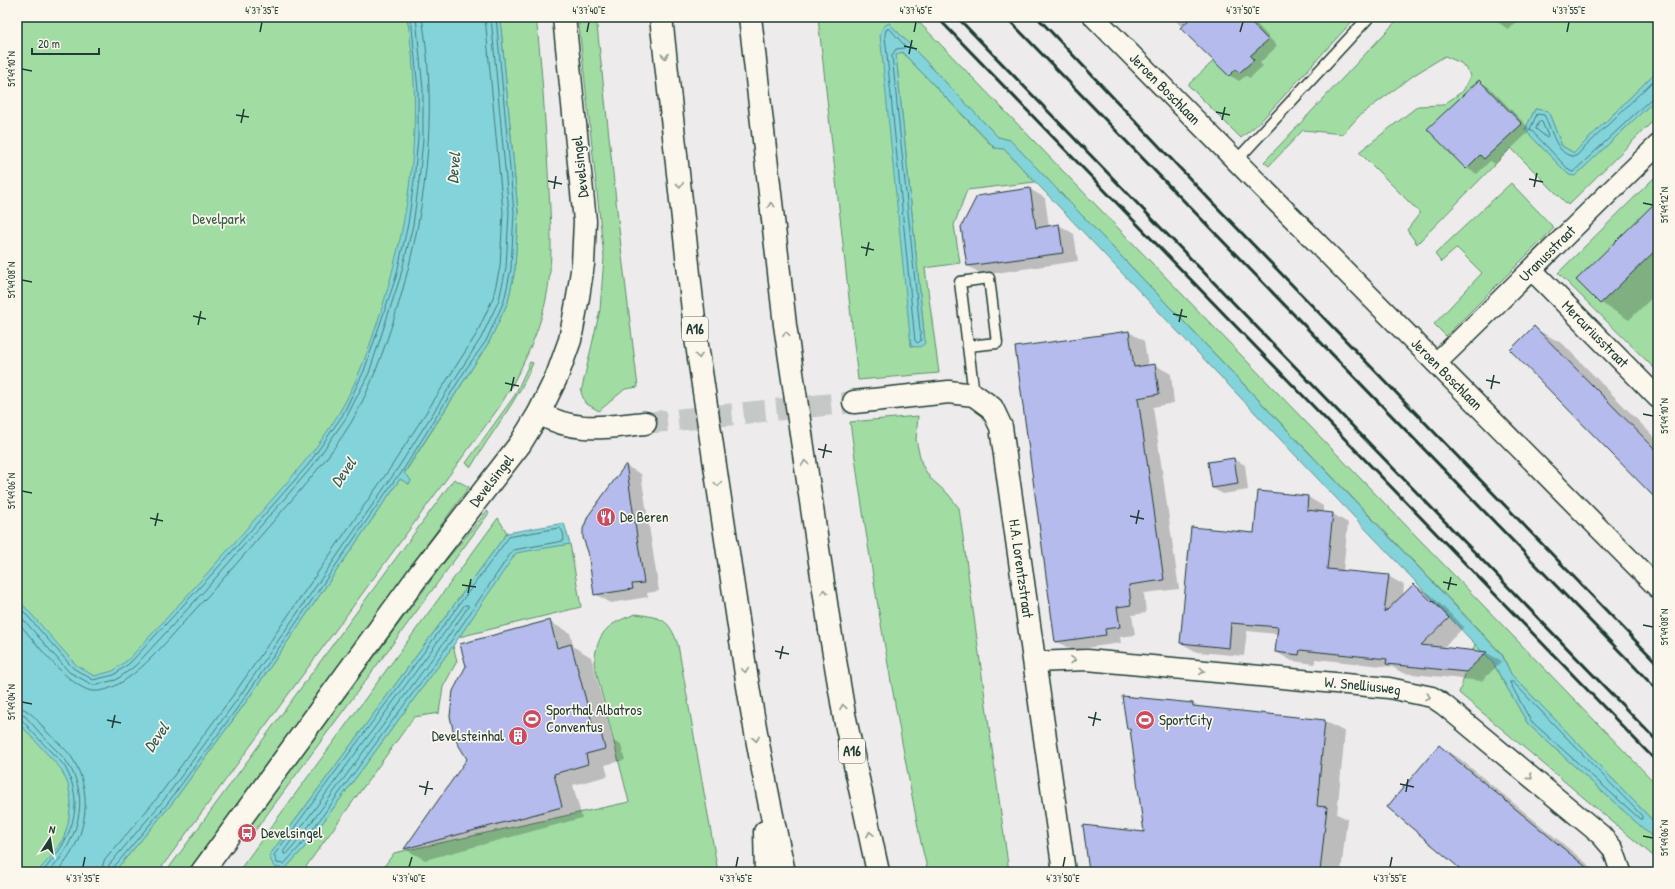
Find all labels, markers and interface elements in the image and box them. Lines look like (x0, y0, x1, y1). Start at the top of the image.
text: 4°37'35"E (245, 4, 279, 17)
text: 4°37'40"E (573, 4, 606, 17)
text: 4°37'45"E (900, 4, 933, 17)
text: 4°37'50"E (1226, 4, 1260, 17)
text: 4°37'55"E (1552, 4, 1586, 17)
scale bar (32, 30, 99, 56)
text: 20 m (38, 35, 60, 52)
street label: Jeroen Boschlaan (1125, 48, 1206, 129)
text: 51°49'10"N (5, 51, 18, 87)
one-way arrow (661, 53, 670, 59)
street label: Develsingel (566, 135, 593, 199)
water label: Devel (441, 151, 465, 184)
one-way arrow (675, 182, 684, 188)
text: 51°49'12"N (1658, 187, 1671, 223)
one-way arrow (767, 202, 776, 208)
park label: Develpark (192, 208, 246, 229)
street label: Uranusstraat (1514, 220, 1581, 286)
text: 51°49'08"N (5, 262, 18, 298)
street label: Mercuriusstraat (1557, 295, 1634, 373)
road number: A16 (682, 317, 708, 341)
one-way arrow (782, 331, 791, 337)
street label: Jeroen Boschlaan (1407, 333, 1488, 415)
one-way arrow (694, 353, 703, 359)
text: 51°49'10"N (1658, 398, 1671, 434)
street label: Develsingel (464, 449, 519, 511)
water label: Devel (325, 452, 361, 491)
one-way arrow (801, 460, 810, 466)
text: 51°49'06"N (5, 473, 18, 509)
one-way arrow (713, 481, 722, 488)
restaurant icon: De Beren (595, 506, 617, 528)
place label: De Beren (620, 506, 669, 527)
street label: H.A. Lorentzstraat (1004, 518, 1039, 620)
one-way arrow (820, 589, 829, 595)
text: 51°49'08"N (1658, 609, 1671, 645)
one-way arrow (1070, 656, 1076, 665)
one-way arrow (1199, 666, 1205, 675)
one-way arrow (740, 667, 749, 673)
street label: W. Snelliusweg (1324, 671, 1403, 700)
text: 51°49'04"N (5, 684, 18, 720)
one-way arrow (1425, 692, 1432, 701)
place label: Sporthal Albatros Conventus (546, 699, 642, 737)
one-way arrow (839, 704, 848, 710)
sports icon: Sporthal Albatros Conventus (521, 708, 543, 730)
sports icon: SportCity (1134, 709, 1156, 731)
place label: SportCity (1159, 709, 1212, 730)
water label: Devel (138, 717, 174, 756)
place label: Develsteinhal (432, 725, 504, 746)
building icon: Develsteinhal (507, 725, 529, 747)
one-way arrow (751, 736, 760, 742)
road number: A16 (839, 739, 865, 763)
one-way arrow (1526, 772, 1533, 779)
north arrow (30, 819, 70, 859)
text: 51°49'06"N (1658, 820, 1671, 856)
text: N (48, 822, 57, 837)
bus stop icon: Develsingel (236, 822, 258, 844)
place label: Develsingel (261, 822, 323, 843)
one-way arrow (866, 831, 874, 837)
text: 4°37'35"E (66, 872, 100, 885)
text: 4°37'40"E (393, 872, 426, 885)
text: 4°37'45"E (720, 872, 753, 885)
text: 4°37'50"E (1046, 872, 1080, 885)
text: 4°37'55"E (1373, 872, 1407, 885)

